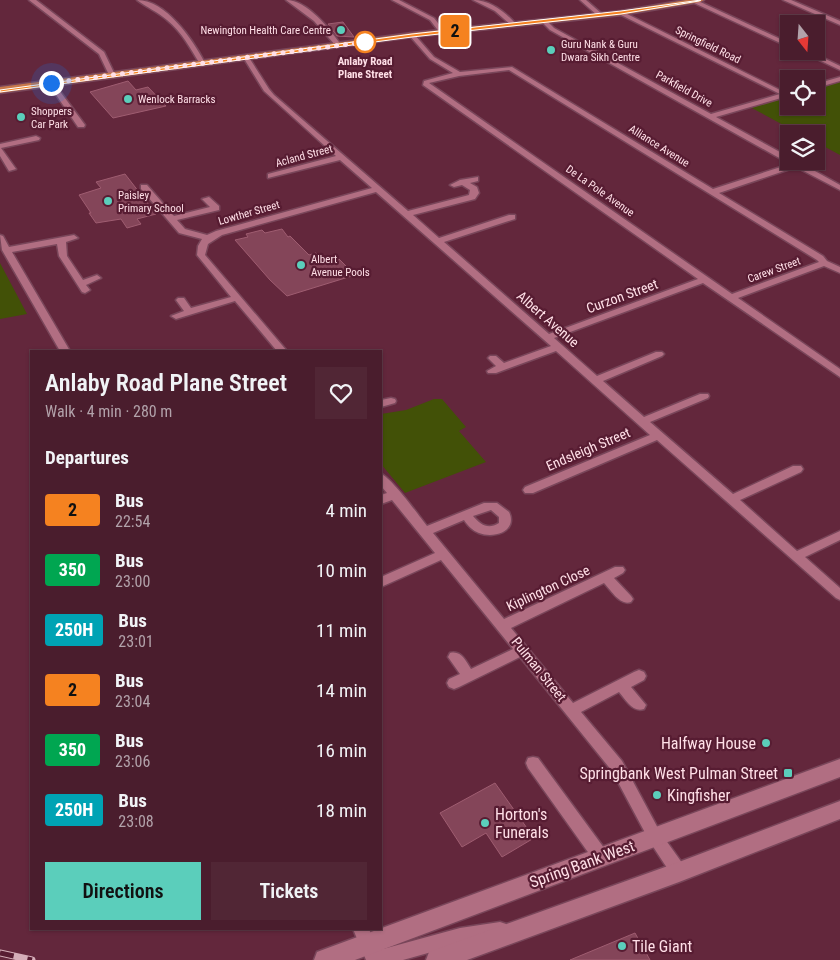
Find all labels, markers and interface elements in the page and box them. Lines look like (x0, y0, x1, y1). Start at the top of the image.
line badge: 2 (439, 15, 471, 47)
north arrow (780, 15, 825, 60)
map controls (780, 15, 825, 170)
text: 2 (450, 20, 460, 41)
place label: Newington Health Care Centre (200, 24, 331, 37)
marker: Newington Health Care Centre (335, 24, 347, 36)
street label: Springfield Road (673, 24, 743, 66)
marker: Anlaby Road Plane Street (354, 31, 376, 53)
place label: Guru Nank & Guru Dwara Sikh Centre (561, 38, 640, 64)
marker: Guru Nank & Guru Dwara Sikh Centre (545, 44, 557, 56)
place label: Anlaby Road Plane Street (338, 55, 393, 81)
street label: Parkfield Drive (653, 68, 715, 110)
button: locate (780, 70, 825, 115)
your location (39, 71, 64, 96)
marker: Wenlock Barracks (122, 93, 134, 105)
place label: Wenlock Barracks (138, 93, 215, 106)
place label: Shoppers Car Park (31, 105, 72, 131)
marker: Shoppers Car Park (15, 111, 27, 123)
street label: Alliance Avenue (626, 122, 692, 170)
button: layers (780, 125, 825, 170)
street label: Acland Street (274, 142, 334, 170)
street label: De La Pole Avenue (563, 163, 637, 219)
place label: Paisley Primary School (118, 189, 184, 215)
marker: Paisley Primary School (102, 195, 114, 207)
street label: Lowther Street (217, 198, 281, 228)
place label: Albert Avenue Pools (311, 253, 370, 279)
street label: Carew Street (746, 254, 802, 286)
marker: Albert Avenue Pools (295, 259, 307, 271)
street label: Curzon Street (584, 276, 660, 316)
street label: Albert Avenue (514, 288, 583, 351)
button: heart (315, 367, 367, 419)
text: Anlaby Road Plane Street (45, 369, 287, 397)
text: Walk · 4 min · 280 m (45, 402, 172, 421)
street label: Endsleigh Street (544, 424, 632, 474)
text: Departures (45, 446, 129, 469)
text: Bus (115, 489, 144, 512)
text: 2 (68, 499, 77, 520)
text: 4 min (325, 499, 367, 522)
text: 22:54 (115, 512, 150, 531)
text: Bus (115, 549, 144, 572)
text: 350 (59, 559, 86, 580)
text: 10 min (316, 559, 367, 582)
street label: Kiplington Close (504, 562, 593, 614)
text: 23:00 (115, 572, 150, 591)
text: Bus (118, 609, 147, 632)
text: 250H (55, 619, 93, 640)
text: 11 min (316, 619, 367, 642)
text: 23:01 (118, 632, 154, 651)
street label: Pulman Street (508, 634, 570, 704)
text: Bus (115, 669, 144, 692)
text: 2 (68, 679, 77, 700)
text: 14 min (316, 679, 367, 702)
text: 23:04 (115, 692, 150, 711)
text: Bus (115, 729, 144, 752)
place label: Halfway House (661, 734, 756, 753)
marker: Halfway House (760, 737, 772, 749)
text: 350 (59, 739, 86, 760)
text: 16 min (316, 739, 367, 762)
text: 23:06 (115, 752, 150, 771)
place label: Springbank West Pulman Street (579, 764, 778, 783)
marker: Springbank West Pulman Street (782, 767, 794, 779)
place label: Kingfisher (667, 786, 730, 805)
text: Bus (118, 789, 147, 812)
marker: Kingfisher (651, 789, 663, 801)
text: 250H (55, 799, 93, 820)
text: 18 min (316, 799, 367, 822)
place label: Horton's Funerals (495, 805, 549, 842)
text: 23:08 (118, 812, 154, 831)
marker: Horton's Funerals (479, 817, 491, 829)
street label: Spring Bank West (527, 836, 637, 892)
button: Directions (45, 862, 201, 920)
button: Tickets (211, 862, 367, 920)
place label: Tile Giant (632, 937, 692, 956)
marker: Tile Giant (616, 940, 628, 952)

